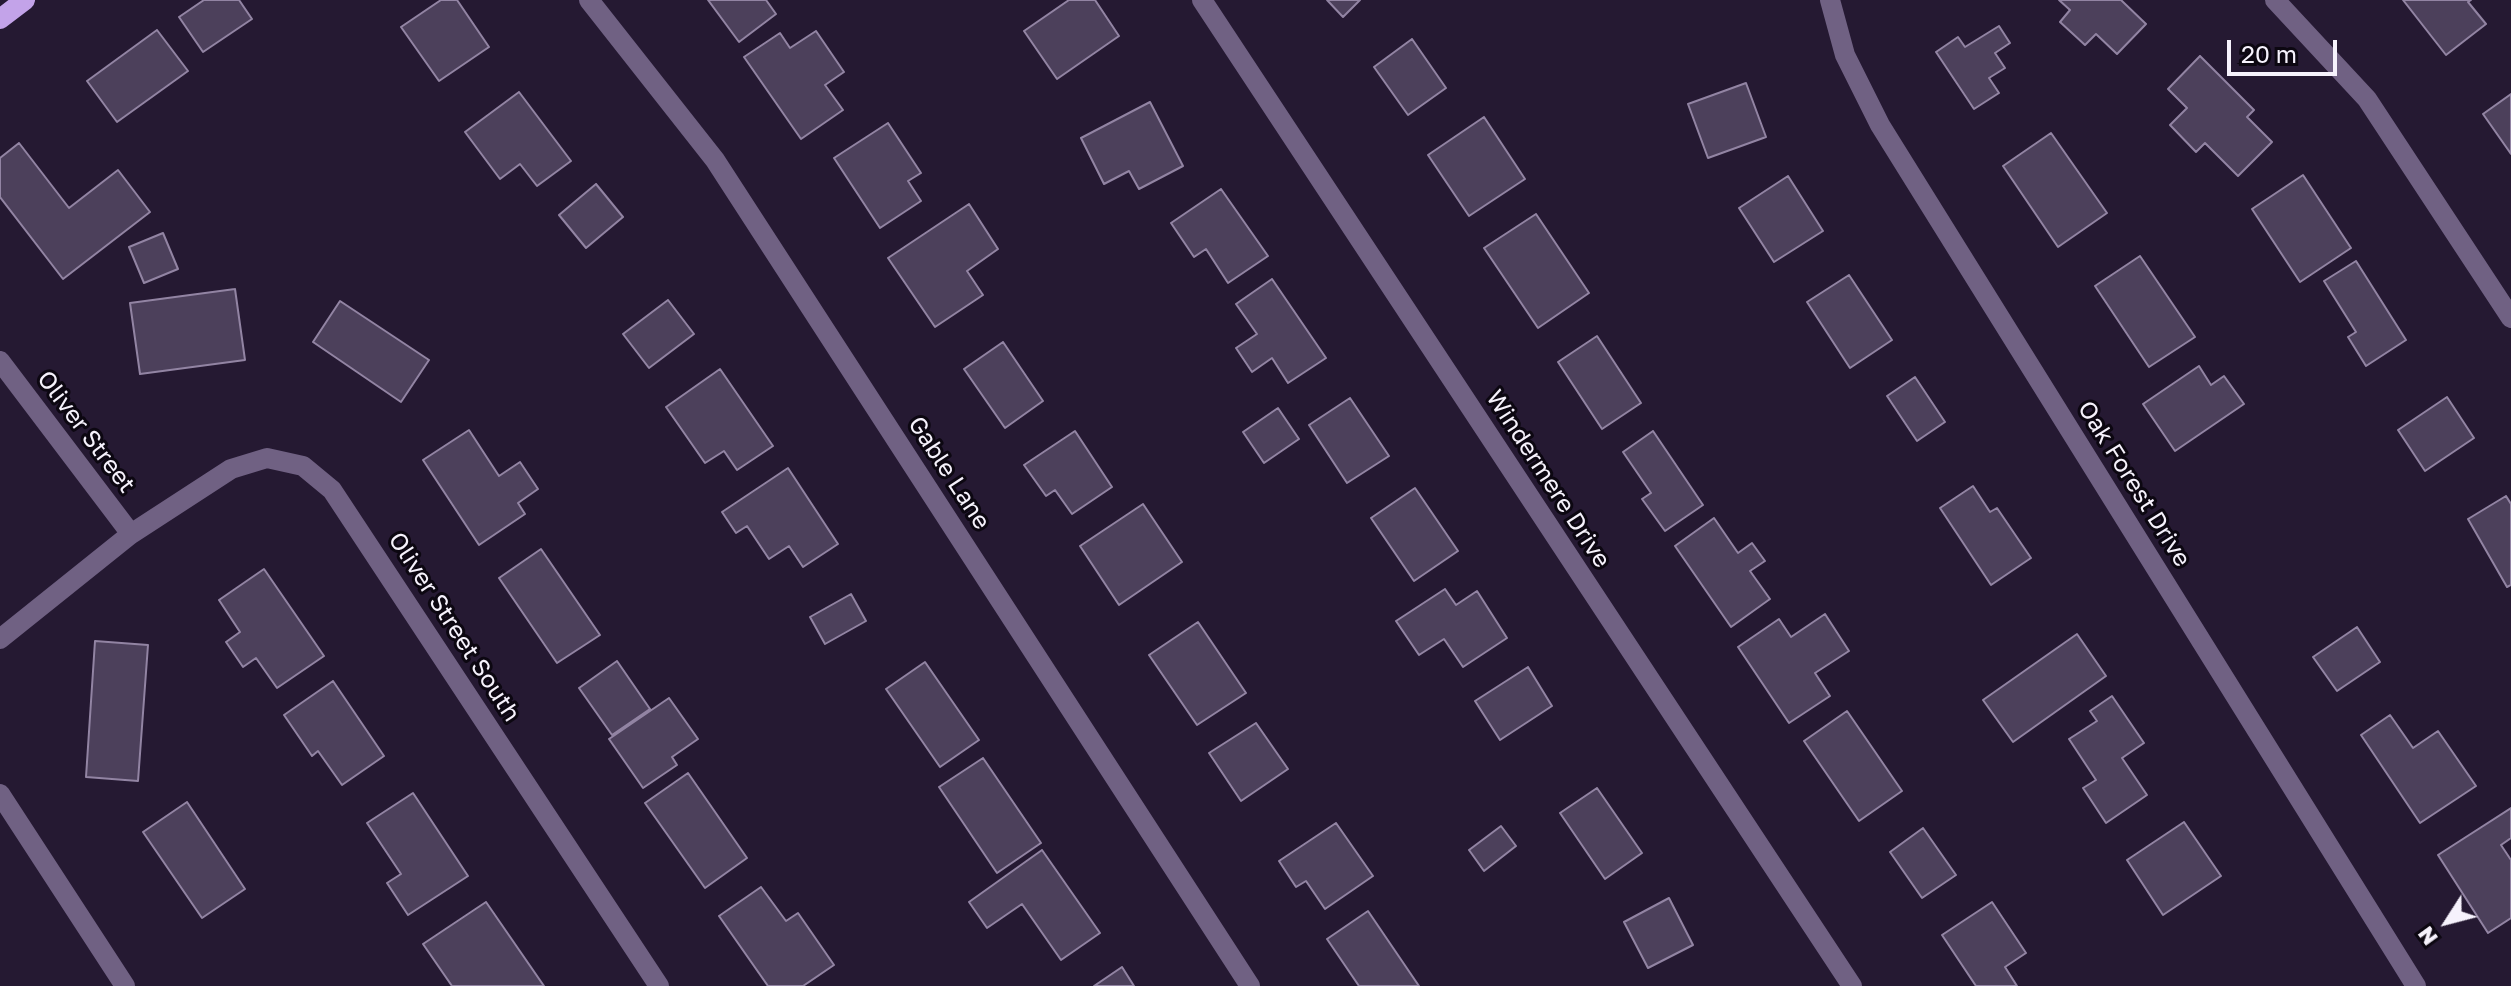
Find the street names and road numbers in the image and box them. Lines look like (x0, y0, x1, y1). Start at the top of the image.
street label: Oliver Street (31, 365, 141, 499)
street label: Windermere Drive (1480, 385, 1616, 573)
street label: Oak Forest Drive (2071, 396, 2197, 572)
street label: Gable Lane (902, 411, 996, 535)
street label: Oliver Street South (382, 527, 526, 727)

